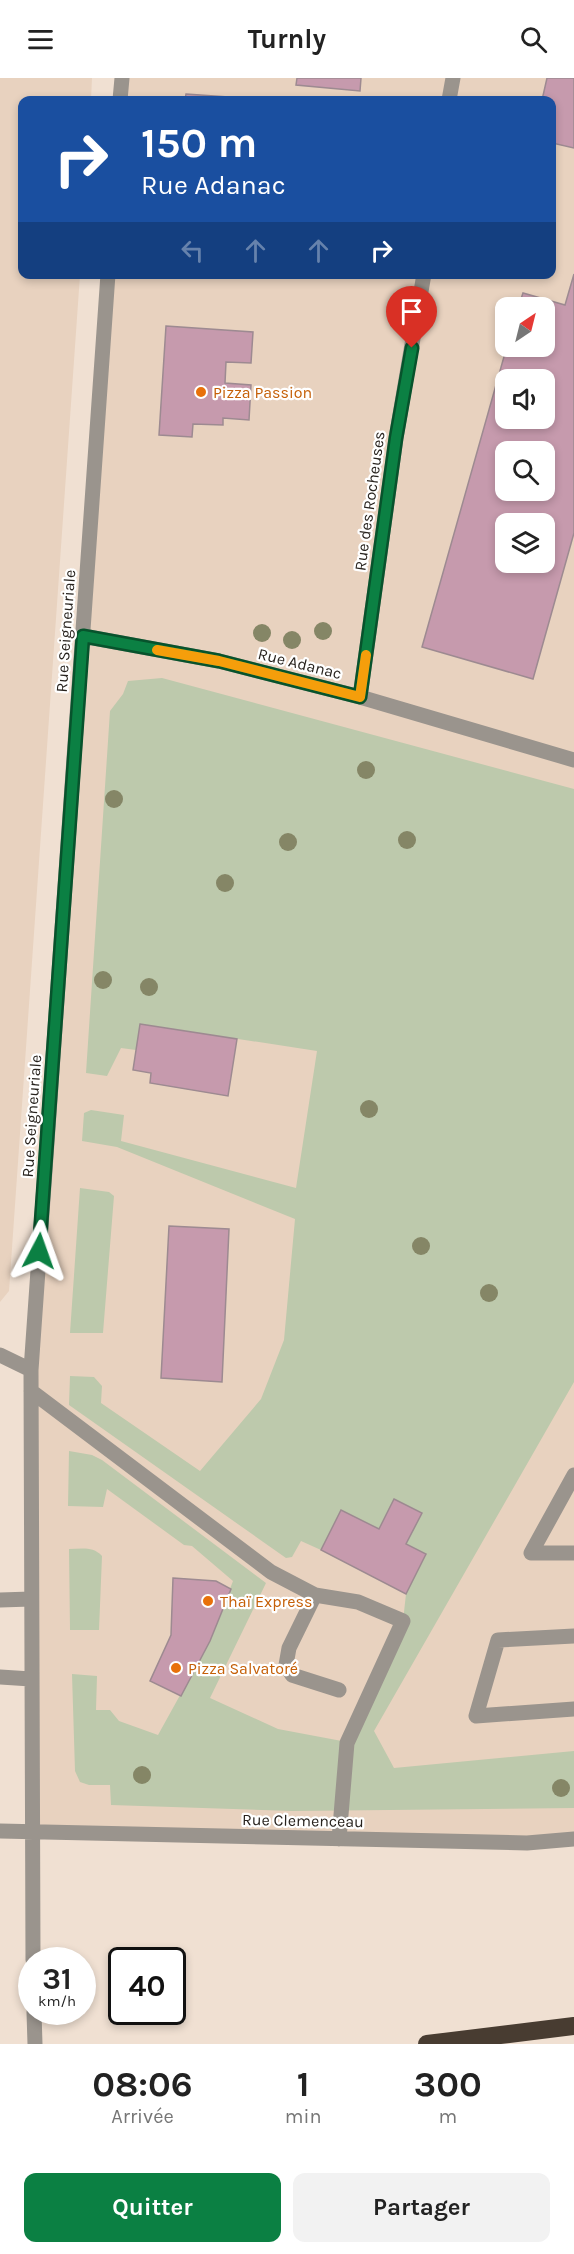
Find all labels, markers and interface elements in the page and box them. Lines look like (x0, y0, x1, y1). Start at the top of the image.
icon: menu (24, 23, 57, 56)
text: Turnly (248, 23, 326, 55)
icon: search (517, 23, 550, 56)
text: 150 m (141, 118, 257, 168)
icon: right (42, 120, 120, 198)
text: Rue Adanac (141, 169, 286, 201)
icon: left (176, 234, 209, 267)
icon: ahead (239, 234, 272, 267)
icon: ahead (302, 234, 335, 267)
icon: right (365, 234, 398, 267)
pin (386, 286, 437, 348)
icon: arrive (395, 295, 428, 328)
north arrow (495, 297, 555, 357)
map controls (495, 297, 555, 573)
button: sound (495, 369, 555, 429)
place label: Pizza Passion (213, 383, 312, 402)
marker: Pizza Passion (194, 385, 208, 399)
street label: Rue des Rocheuses (350, 430, 389, 572)
button: search (495, 441, 555, 501)
button: layers (495, 513, 555, 573)
street label: Rue Seigneuriale (52, 569, 79, 693)
street label: Rue Adanac (256, 644, 344, 683)
street label: Rue Seigneuriale (18, 1054, 45, 1178)
position arrow (7, 1219, 71, 1283)
place label: Thaï Express (220, 1592, 312, 1611)
marker: Thaï Express (201, 1594, 215, 1608)
place label: Pizza Salvatoré (188, 1659, 298, 1678)
marker: Pizza Salvatoré (169, 1661, 183, 1675)
street label: Rue Clemenceau (242, 1810, 364, 1831)
speed limit sign: 40 (108, 1947, 186, 2025)
text: 31 (42, 1961, 72, 1997)
text: km/h (38, 1992, 76, 2010)
text: 08:06 (92, 2063, 193, 2105)
text: 1 (297, 2063, 310, 2105)
text: 300 (414, 2063, 482, 2105)
text: Arrivée (111, 2105, 174, 2128)
text: min (285, 2105, 322, 2128)
text: m (438, 2105, 457, 2128)
button: Quitter (24, 2173, 281, 2242)
button: Partager (293, 2173, 550, 2242)

